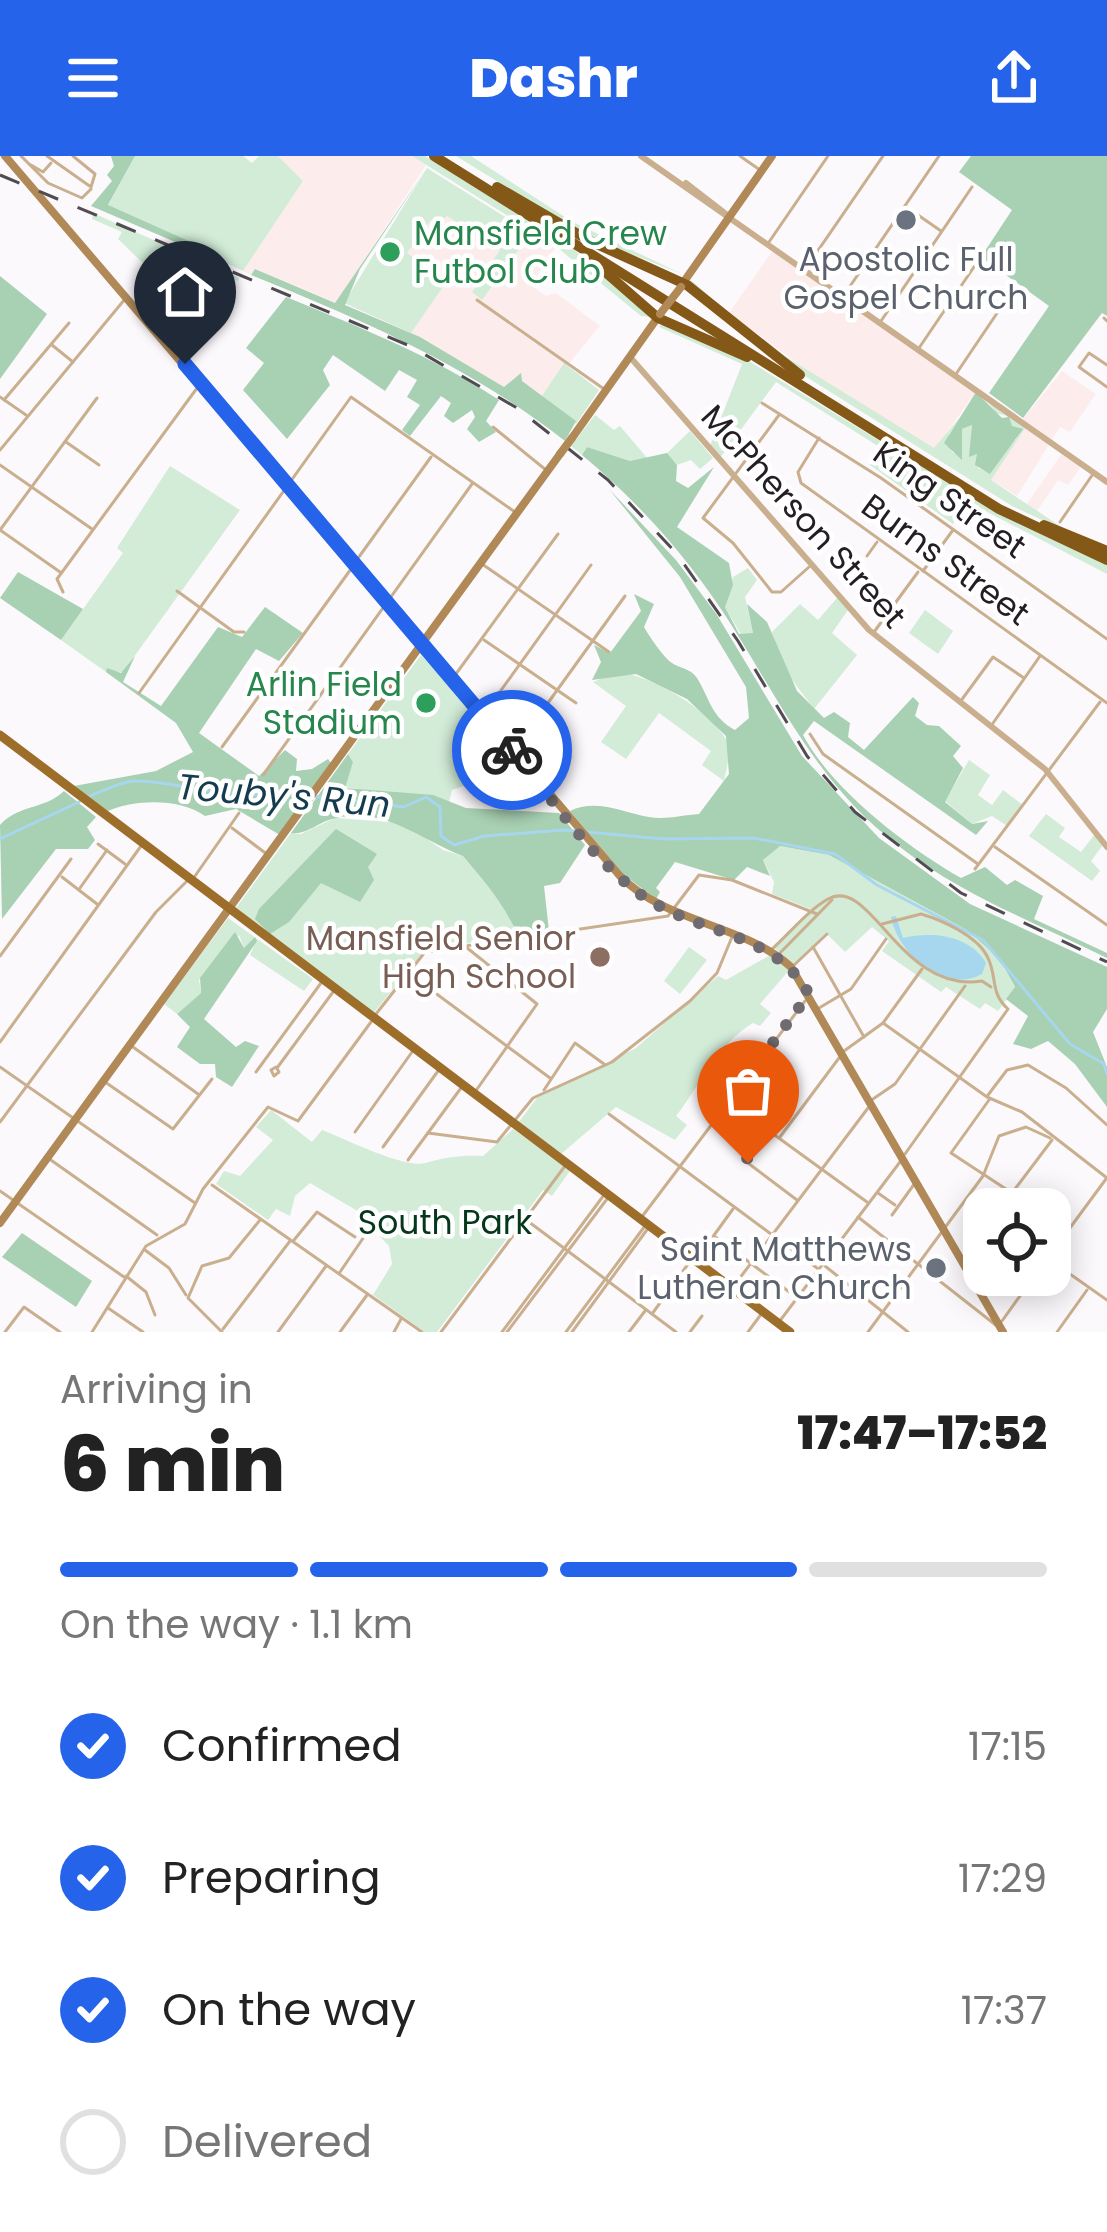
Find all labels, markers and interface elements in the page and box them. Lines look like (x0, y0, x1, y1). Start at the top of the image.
text: Dashr (469, 40, 638, 116)
icon: menu (60, 45, 126, 111)
icon: share (981, 45, 1047, 111)
marker: Apostolic Full Gospel Church (893, 207, 919, 233)
place label: Mansfield Crew Futbol Club (414, 210, 667, 295)
place label: Apostolic Full Gospel Church (784, 236, 1028, 321)
marker: Mansfield Crew Futbol Club (377, 239, 403, 265)
pin (134, 241, 236, 364)
icon: home (152, 259, 218, 325)
street label: McPherson Street (690, 394, 917, 638)
street label: King Street (864, 429, 1036, 569)
street label: Burns Street (852, 482, 1039, 636)
place label: Arlin Field Stadium (246, 661, 402, 746)
marker: Arlin Field Stadium (413, 690, 439, 716)
courier (452, 690, 572, 810)
icon: bike (479, 717, 545, 783)
water label: Touby's Run (175, 761, 392, 830)
place label: Mansfield Senior High School (306, 915, 576, 1000)
marker: Mansfield Senior High School (587, 944, 613, 970)
pin (697, 1040, 799, 1163)
icon: bag (715, 1058, 781, 1124)
map controls (963, 1188, 1071, 1296)
button: locate (963, 1188, 1071, 1296)
park label: South Park (358, 1199, 532, 1246)
place label: Saint Matthews Lutheran Church (637, 1226, 912, 1311)
marker: Saint Matthews Lutheran Church (923, 1255, 949, 1281)
text: Arriving in (60, 1362, 253, 1417)
text: 17:47–17:52 (797, 1402, 1047, 1465)
text: 6 min (60, 1409, 285, 1518)
text: On the way · 1.1 km (60, 1597, 413, 1652)
icon: check (60, 1713, 126, 1779)
text: Confirmed (162, 1714, 402, 1777)
text: 17:15 (968, 1719, 1047, 1774)
icon: check (60, 1845, 126, 1911)
text: Preparing (162, 1846, 381, 1909)
text: 17:29 (958, 1851, 1047, 1906)
icon: check (60, 1977, 126, 2043)
text: On the way (162, 1978, 416, 2041)
text: 17:37 (961, 1983, 1047, 2038)
text: Delivered (162, 2110, 372, 2173)

